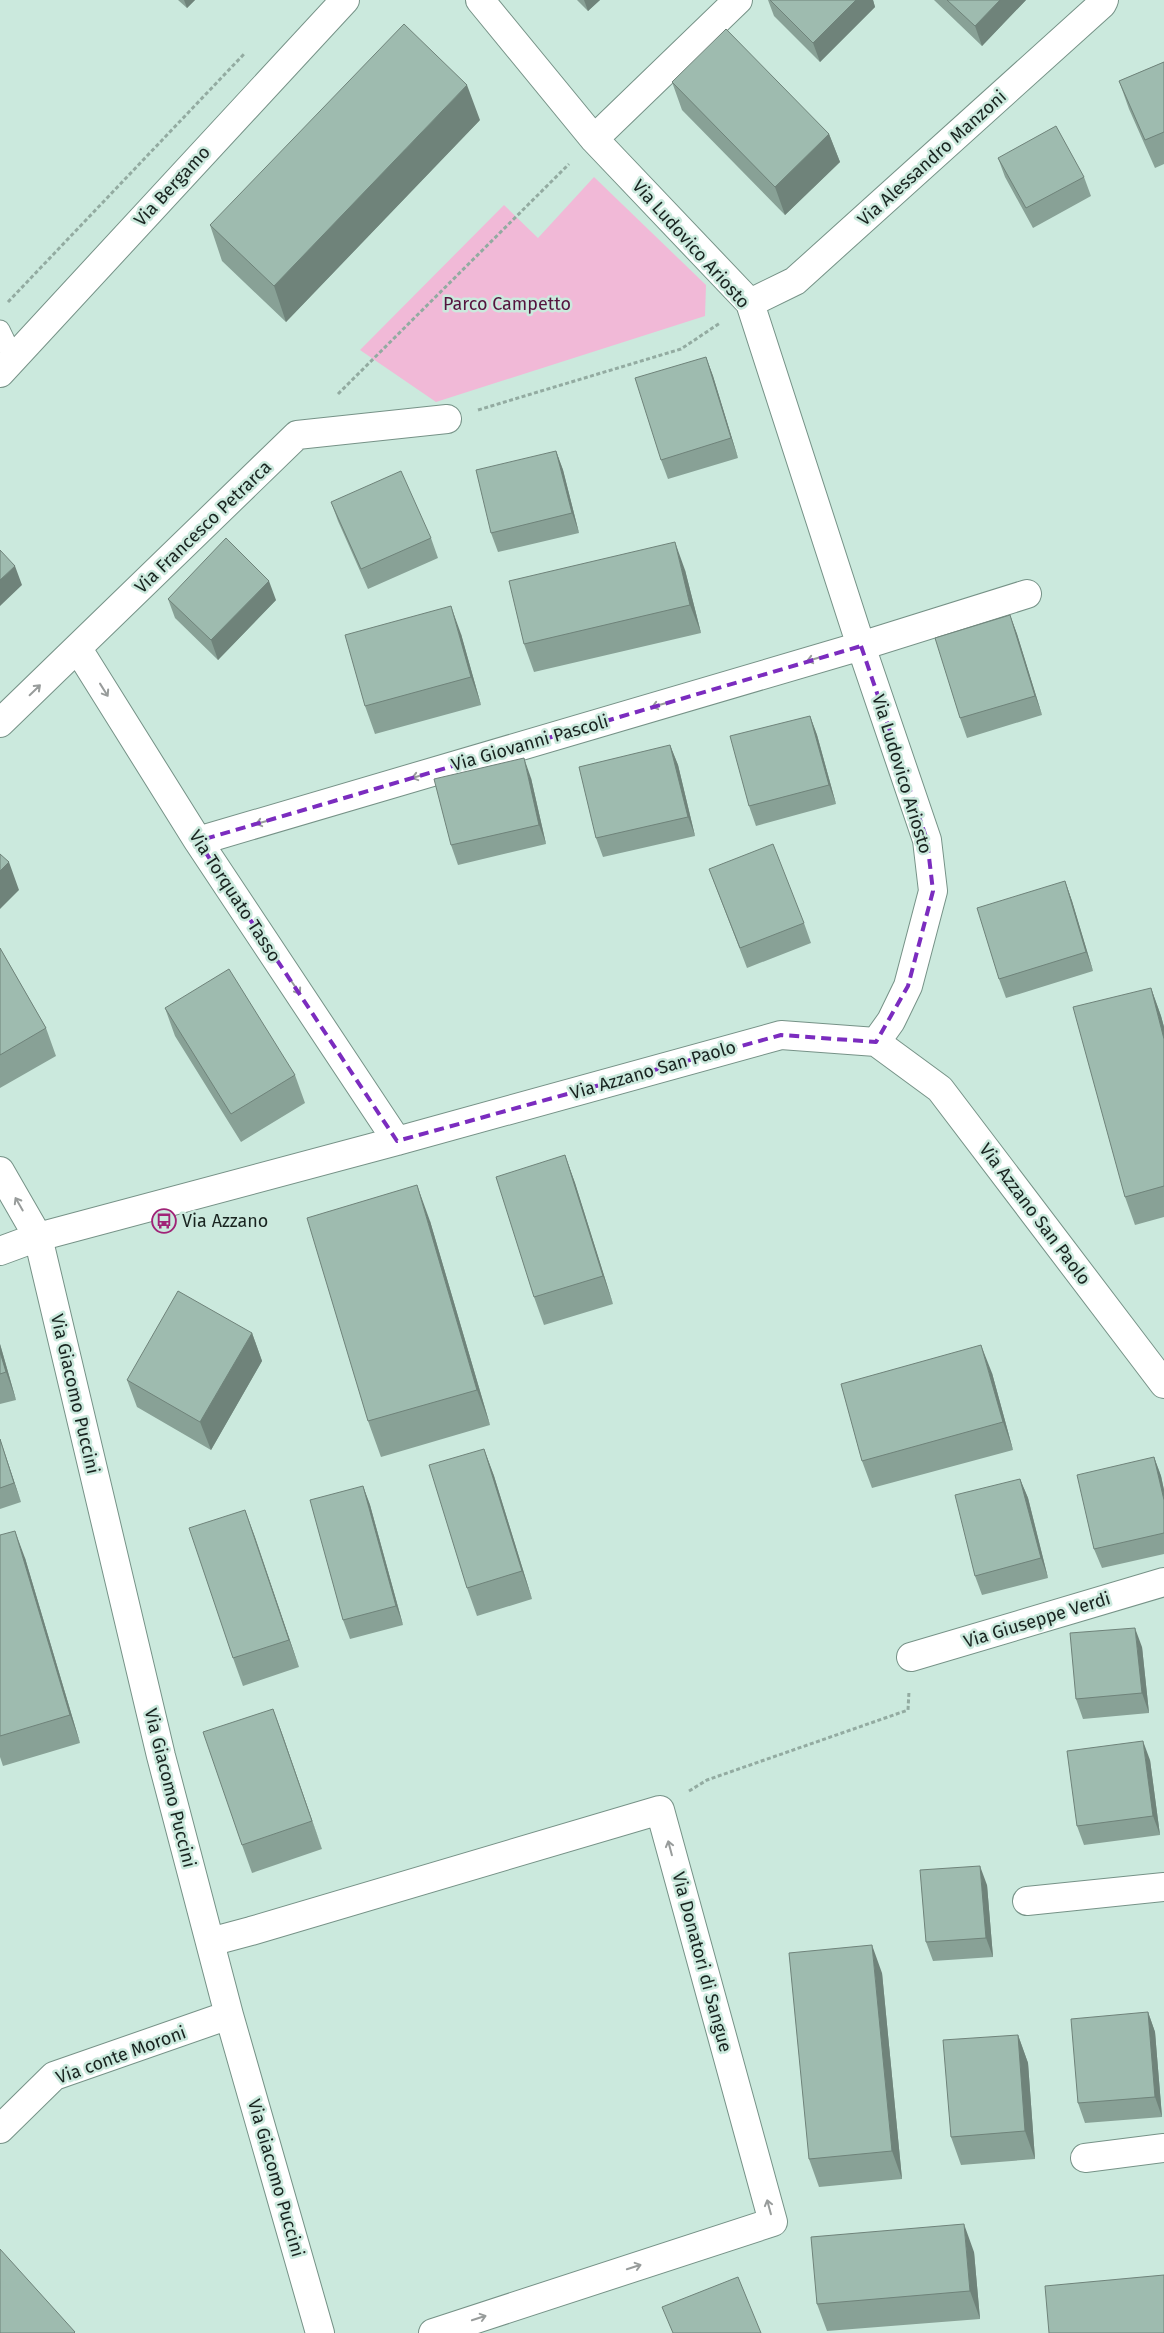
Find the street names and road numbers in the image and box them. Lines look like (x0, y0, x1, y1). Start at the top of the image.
street label: Via Alessandro Manzoni (853, 85, 1011, 231)
street label: Via Bergamo (129, 141, 215, 231)
street label: Via Ludovico Ariosto (627, 175, 755, 313)
street label: Via Francesco Petrarca (130, 456, 276, 598)
street label: Via Ludovico Ariosto (867, 692, 937, 856)
street label: Via Giovanni Pascoli (449, 710, 611, 776)
street label: Via Torquato Tasso (184, 826, 286, 966)
street label: Via Azzano San Paolo (568, 1036, 738, 1104)
street label: Via Azzano San Paolo (975, 1139, 1095, 1289)
street label: Via Giacomo Puccini (46, 1312, 104, 1476)
street label: Via Giuseppe Verdi (961, 1587, 1113, 1653)
street label: Via Giacomo Puccini (140, 1706, 200, 1870)
street label: Via Donatori di Sangue (667, 1869, 737, 2055)
street label: Via conte Moroni (53, 2021, 189, 2089)
street label: Via Giacomo Puccini (243, 2096, 309, 2260)

